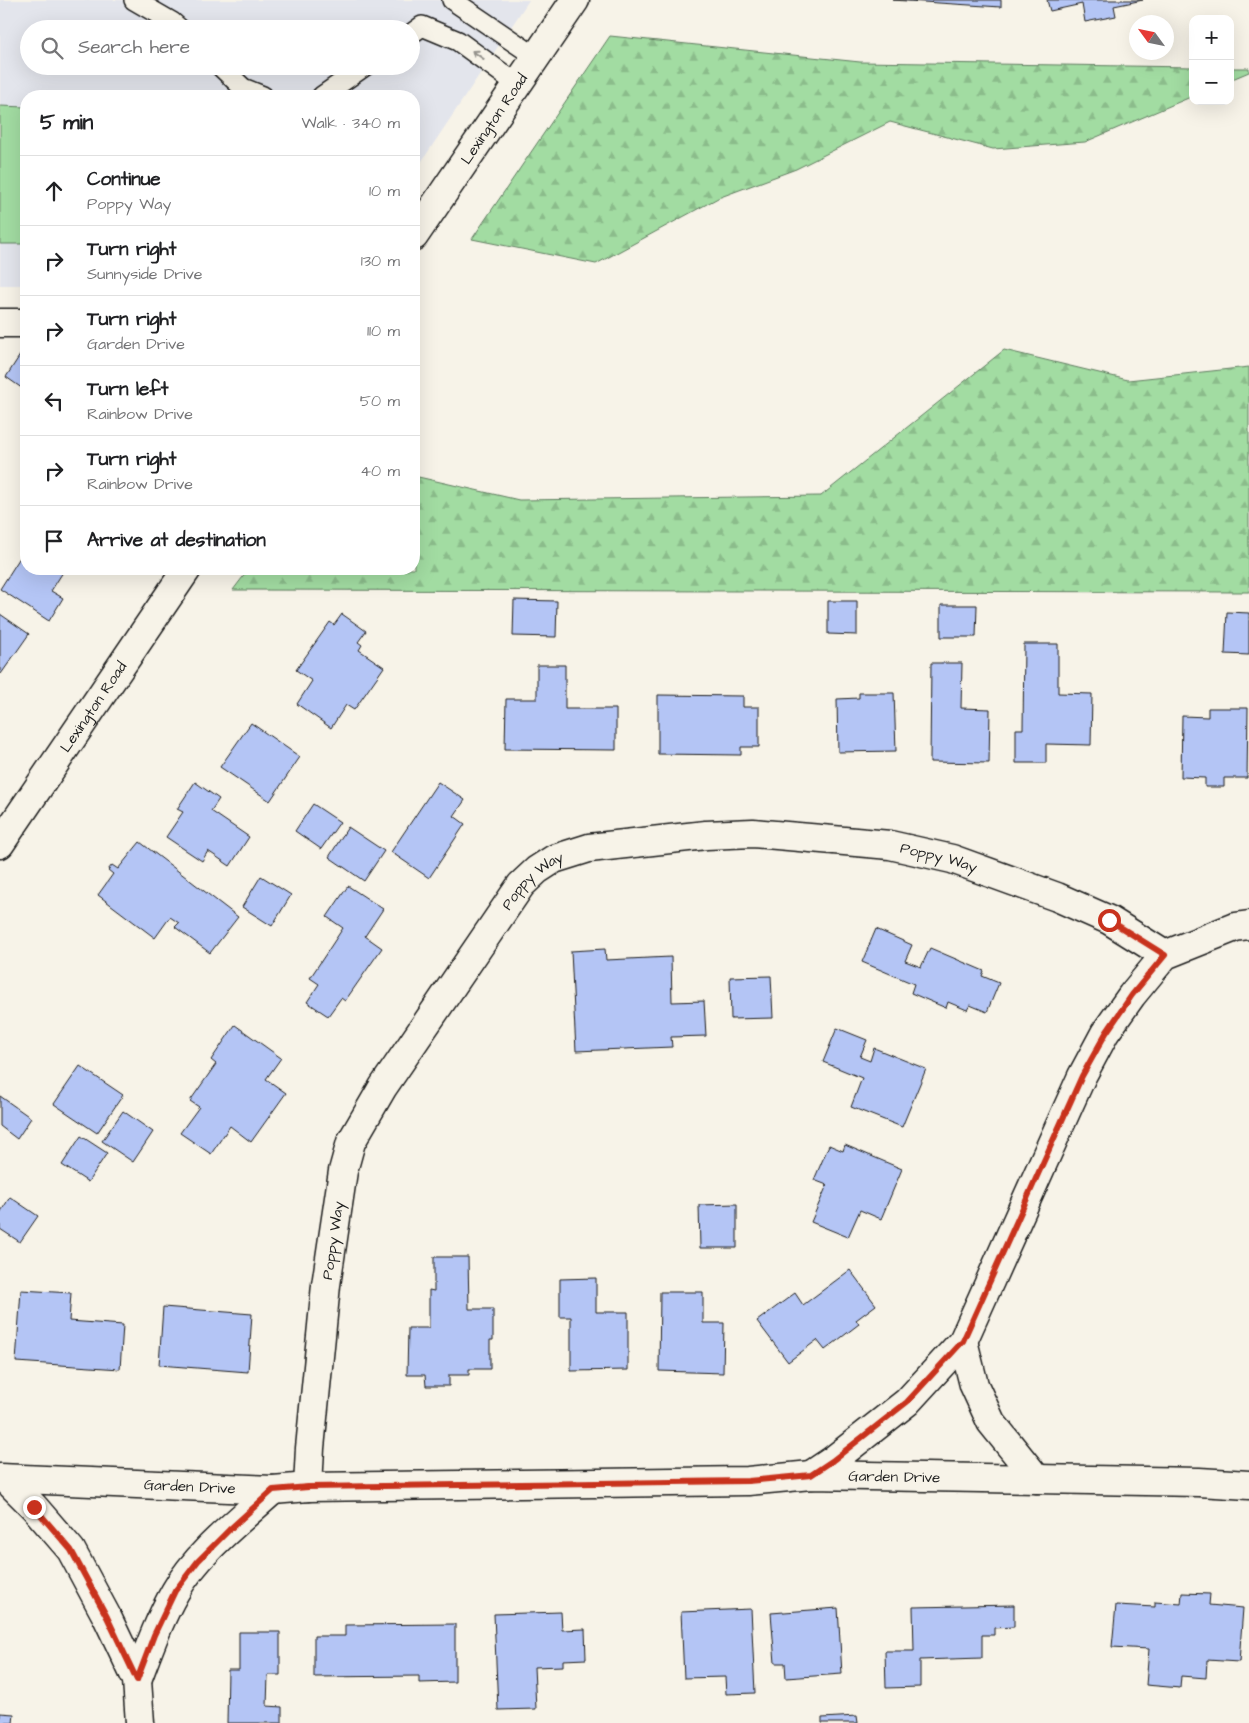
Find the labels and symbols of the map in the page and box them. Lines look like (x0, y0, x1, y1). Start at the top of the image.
north arrow (1129, 15, 1174, 60)
one-way arrow (471, 50, 485, 60)
street label: Lexington Road (456, 69, 533, 169)
street label: Lexington Road (55, 657, 132, 757)
street label: Poppy Way (898, 838, 980, 879)
street label: Poppy Way (497, 847, 566, 914)
route start (1098, 909, 1121, 932)
street label: Poppy Way (317, 1200, 350, 1281)
street label: Garden Drive (848, 1466, 940, 1488)
street label: Garden Drive (143, 1474, 236, 1499)
route end (23, 1496, 46, 1519)

